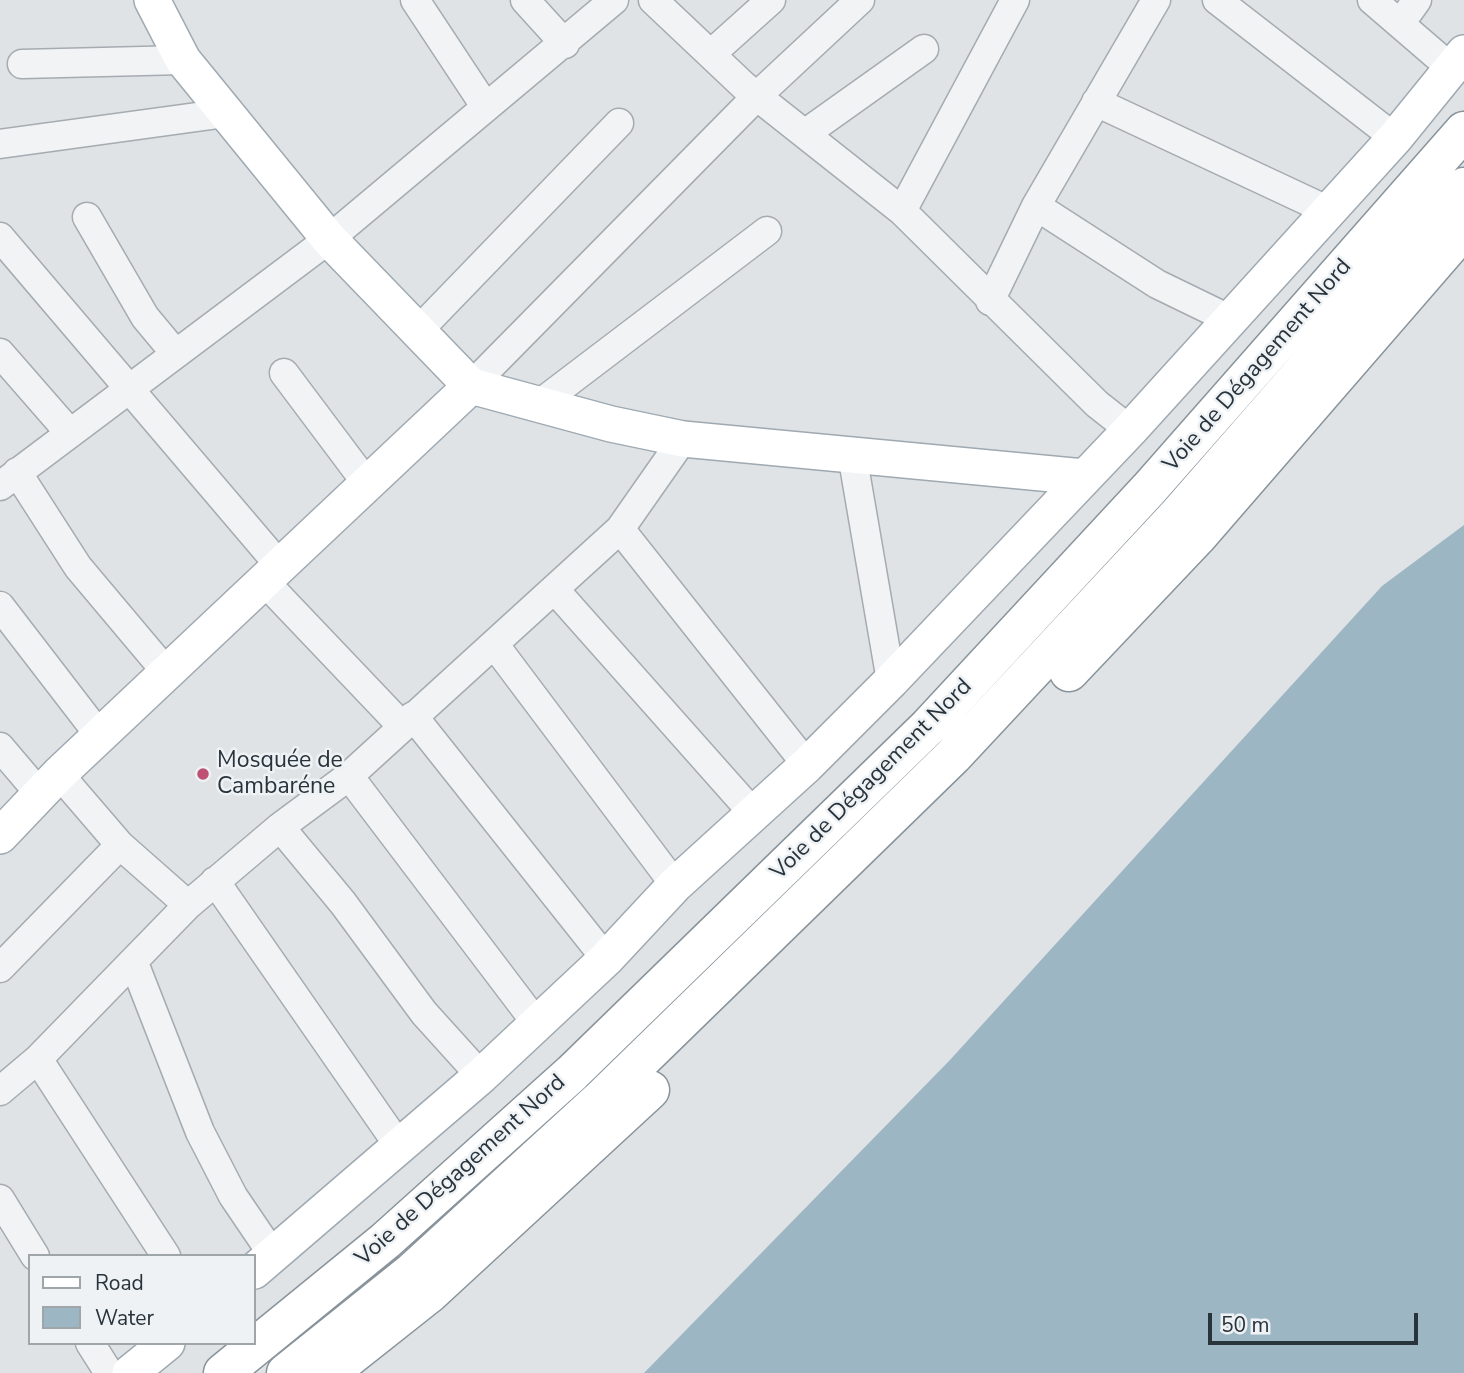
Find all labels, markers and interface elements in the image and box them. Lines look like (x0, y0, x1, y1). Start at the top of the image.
street label: Voie de Dégagement Nord (1158, 254, 1358, 478)
street label: Voie de Dégagement Nord (766, 674, 978, 886)
place label: Mosquée de Cambaréne (217, 747, 343, 801)
marker: Mosquée de Cambaréne (195, 766, 211, 782)
street label: Voie de Dégagement Nord (350, 1069, 572, 1273)
legend (28, 1254, 256, 1345)
text: Road (95, 1269, 144, 1297)
scale bar (1212, 1300, 1422, 1344)
text: Water (95, 1304, 154, 1332)
text: 50 m (1221, 1311, 1270, 1339)

